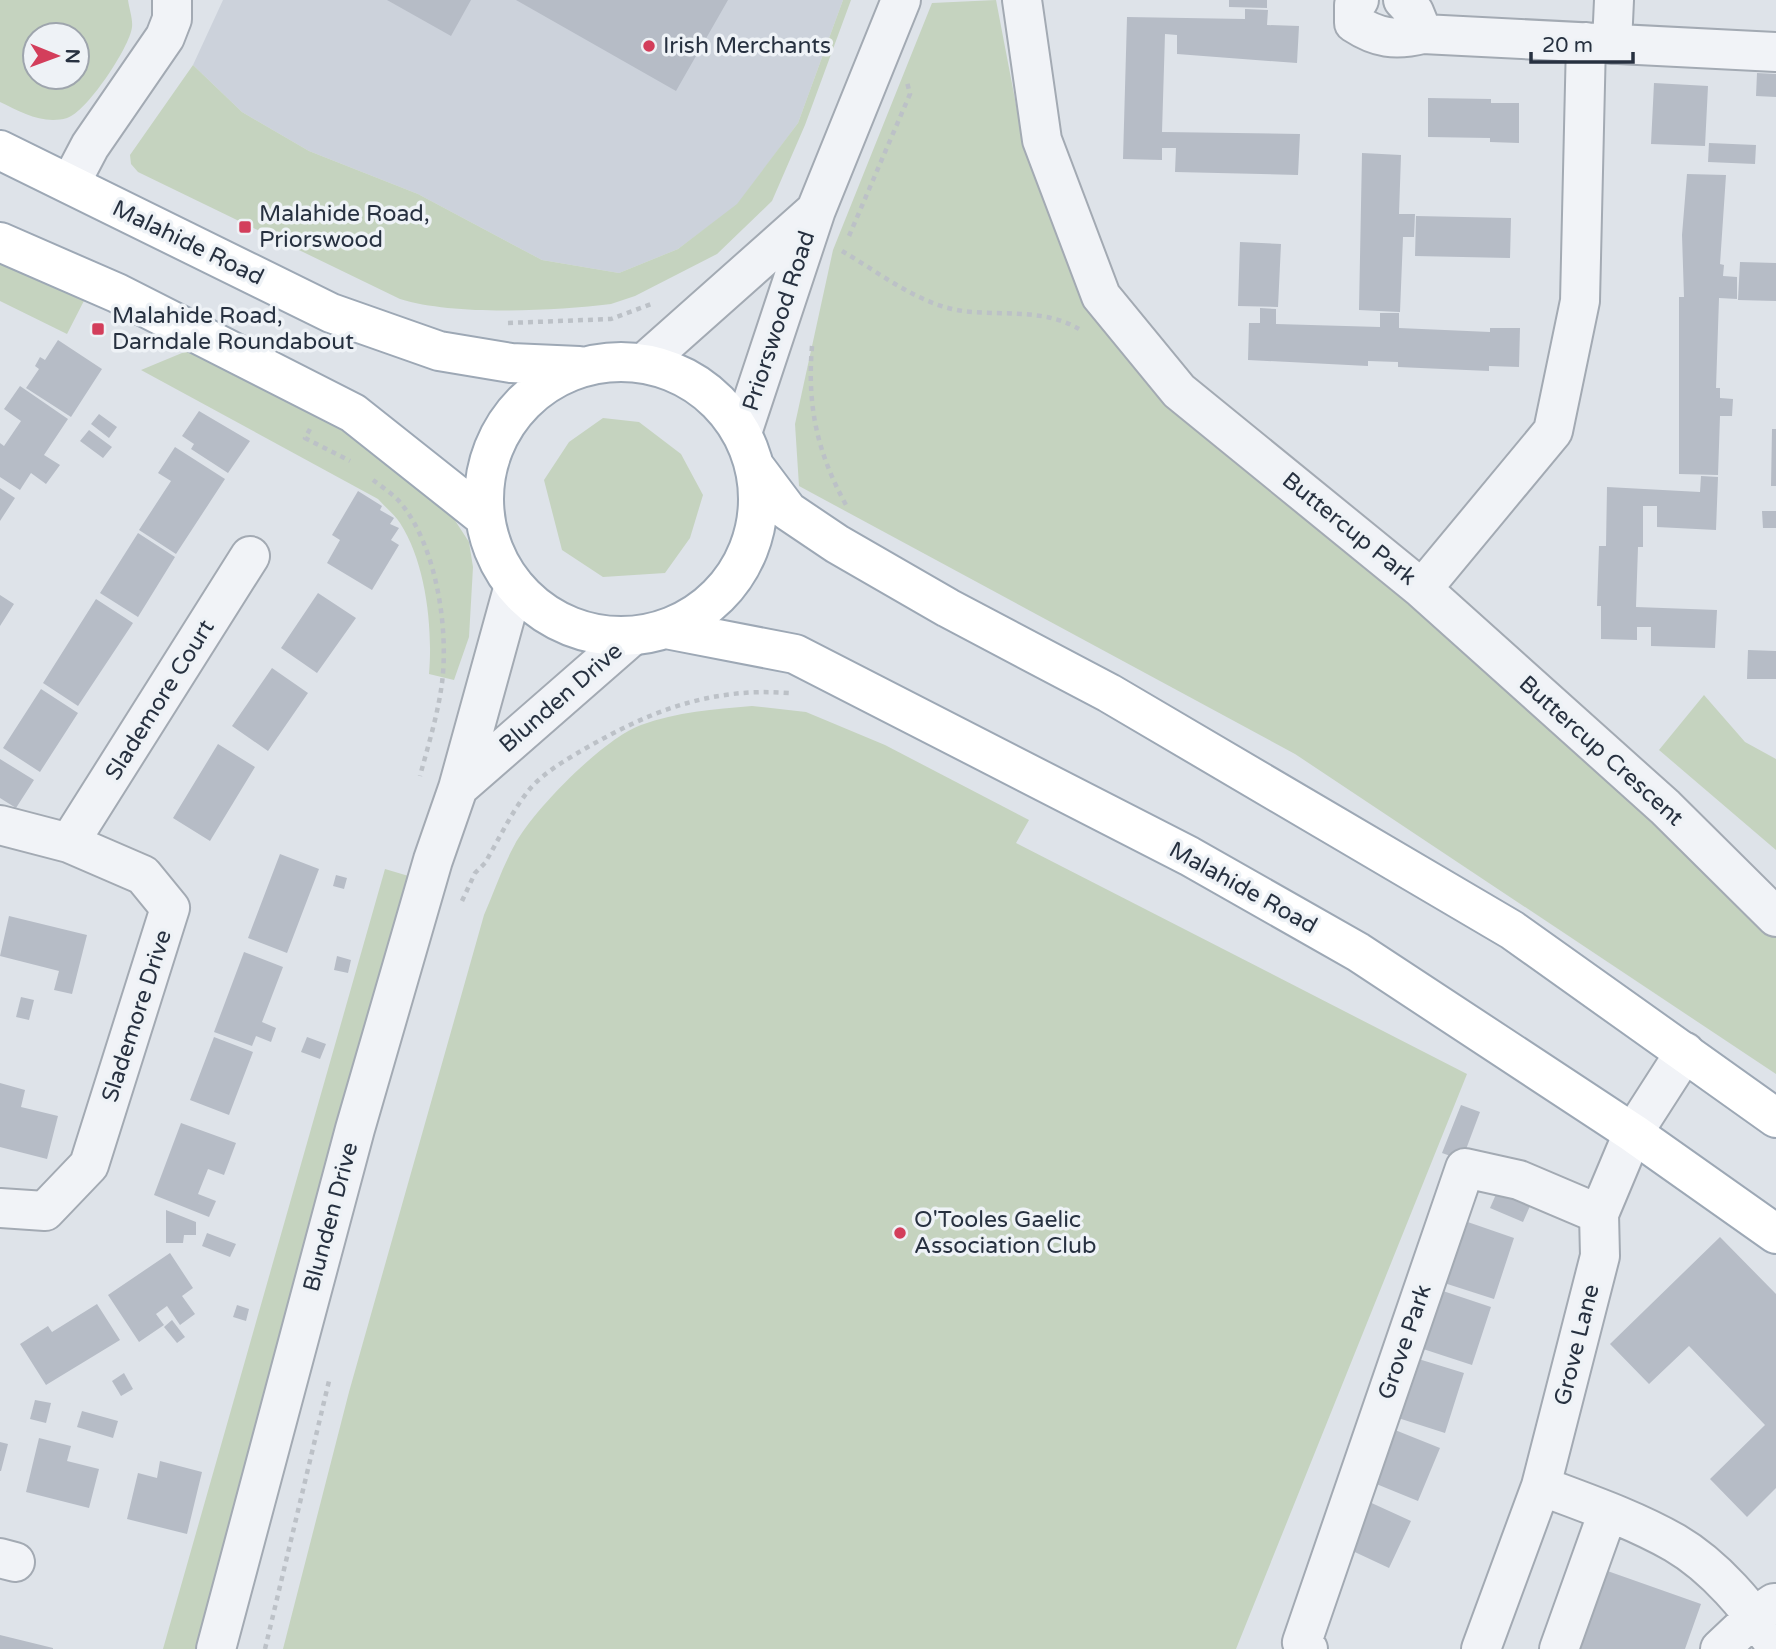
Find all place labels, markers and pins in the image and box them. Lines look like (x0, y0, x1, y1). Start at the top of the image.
place label: Irish Merchants (663, 32, 831, 60)
marker: Irish Merchants (641, 38, 657, 54)
place label: Malahide Road, Priorswood (259, 200, 430, 254)
marker: Malahide Road, Priorswood (237, 219, 253, 235)
place label: Malahide Road, Darndale Roundabout (112, 302, 354, 356)
marker: Malahide Road, Darndale Roundabout (90, 321, 106, 337)
place label: O'Tooles Gaelic Association Club (914, 1206, 1097, 1260)
marker: O'Tooles Gaelic Association Club (892, 1225, 908, 1241)

